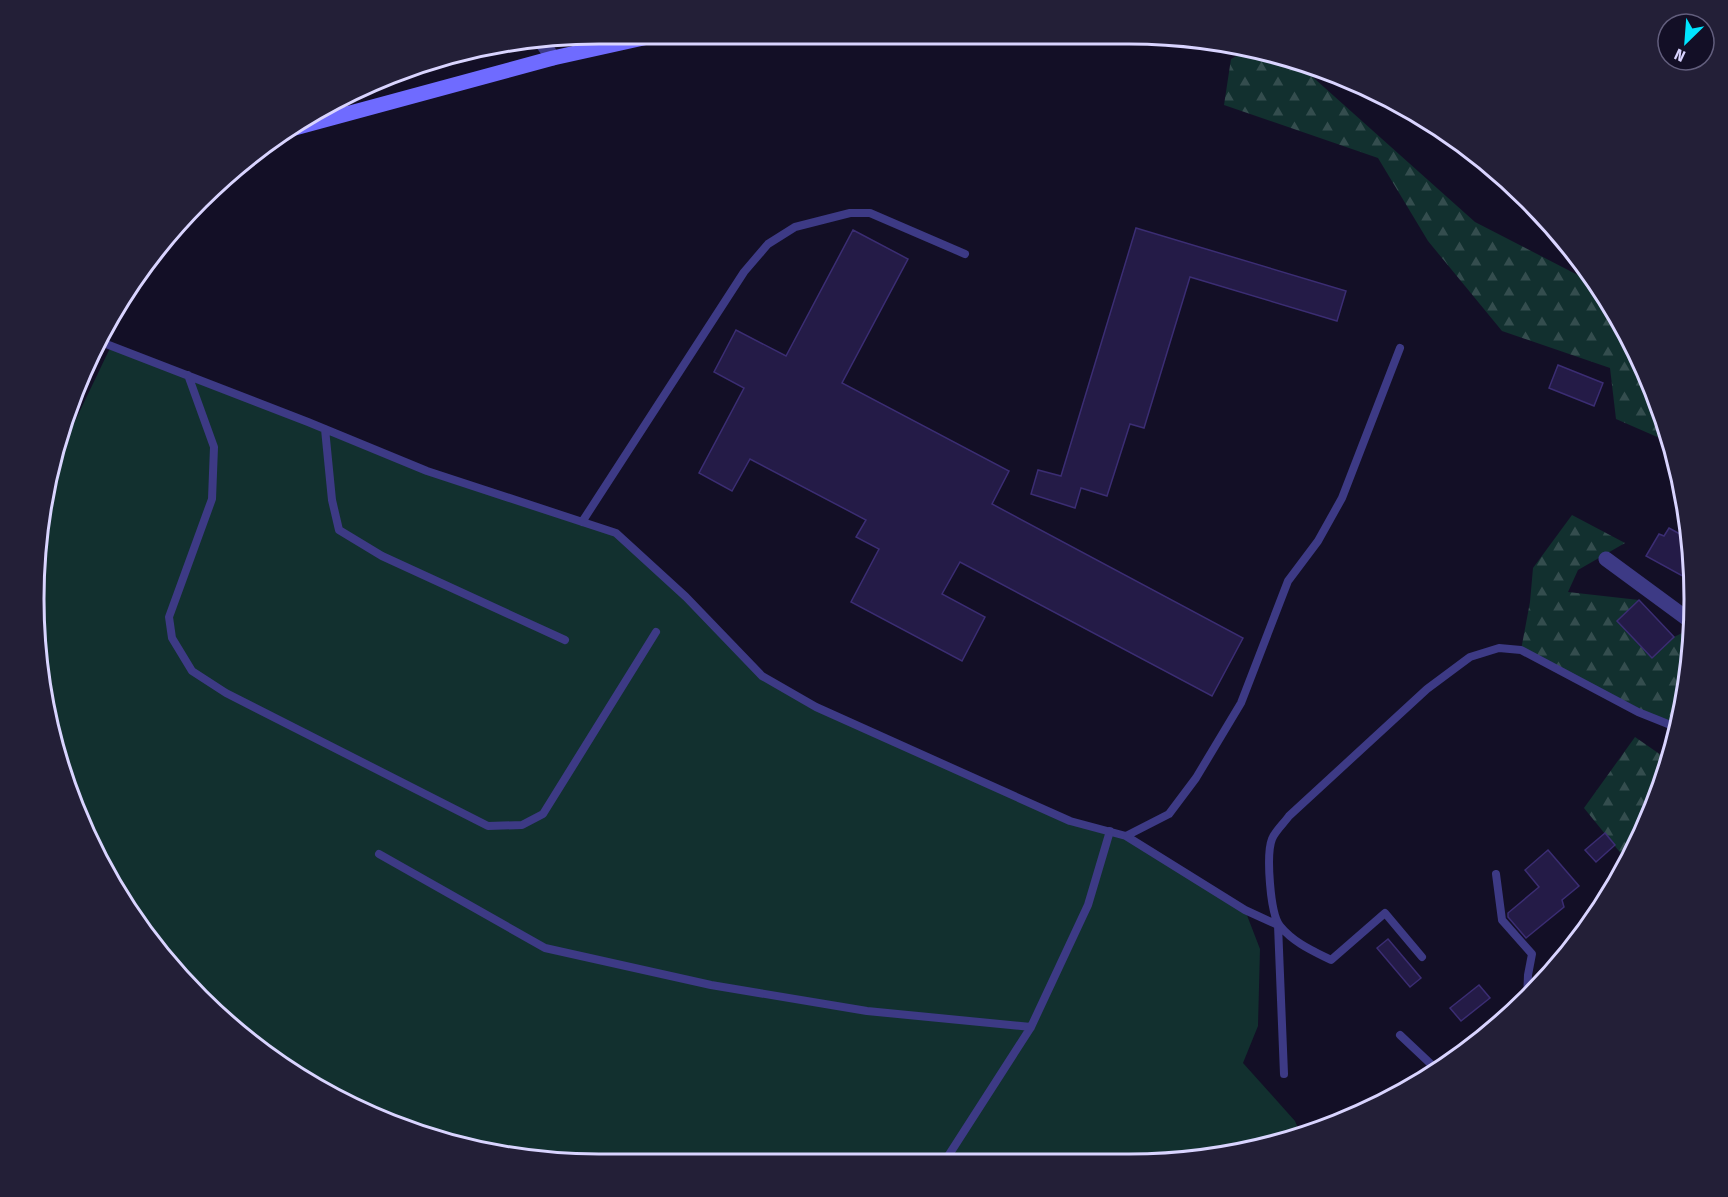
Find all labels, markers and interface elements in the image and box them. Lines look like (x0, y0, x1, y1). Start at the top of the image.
north arrow (1656, 12, 1716, 72)
text: N (1672, 45, 1688, 66)

